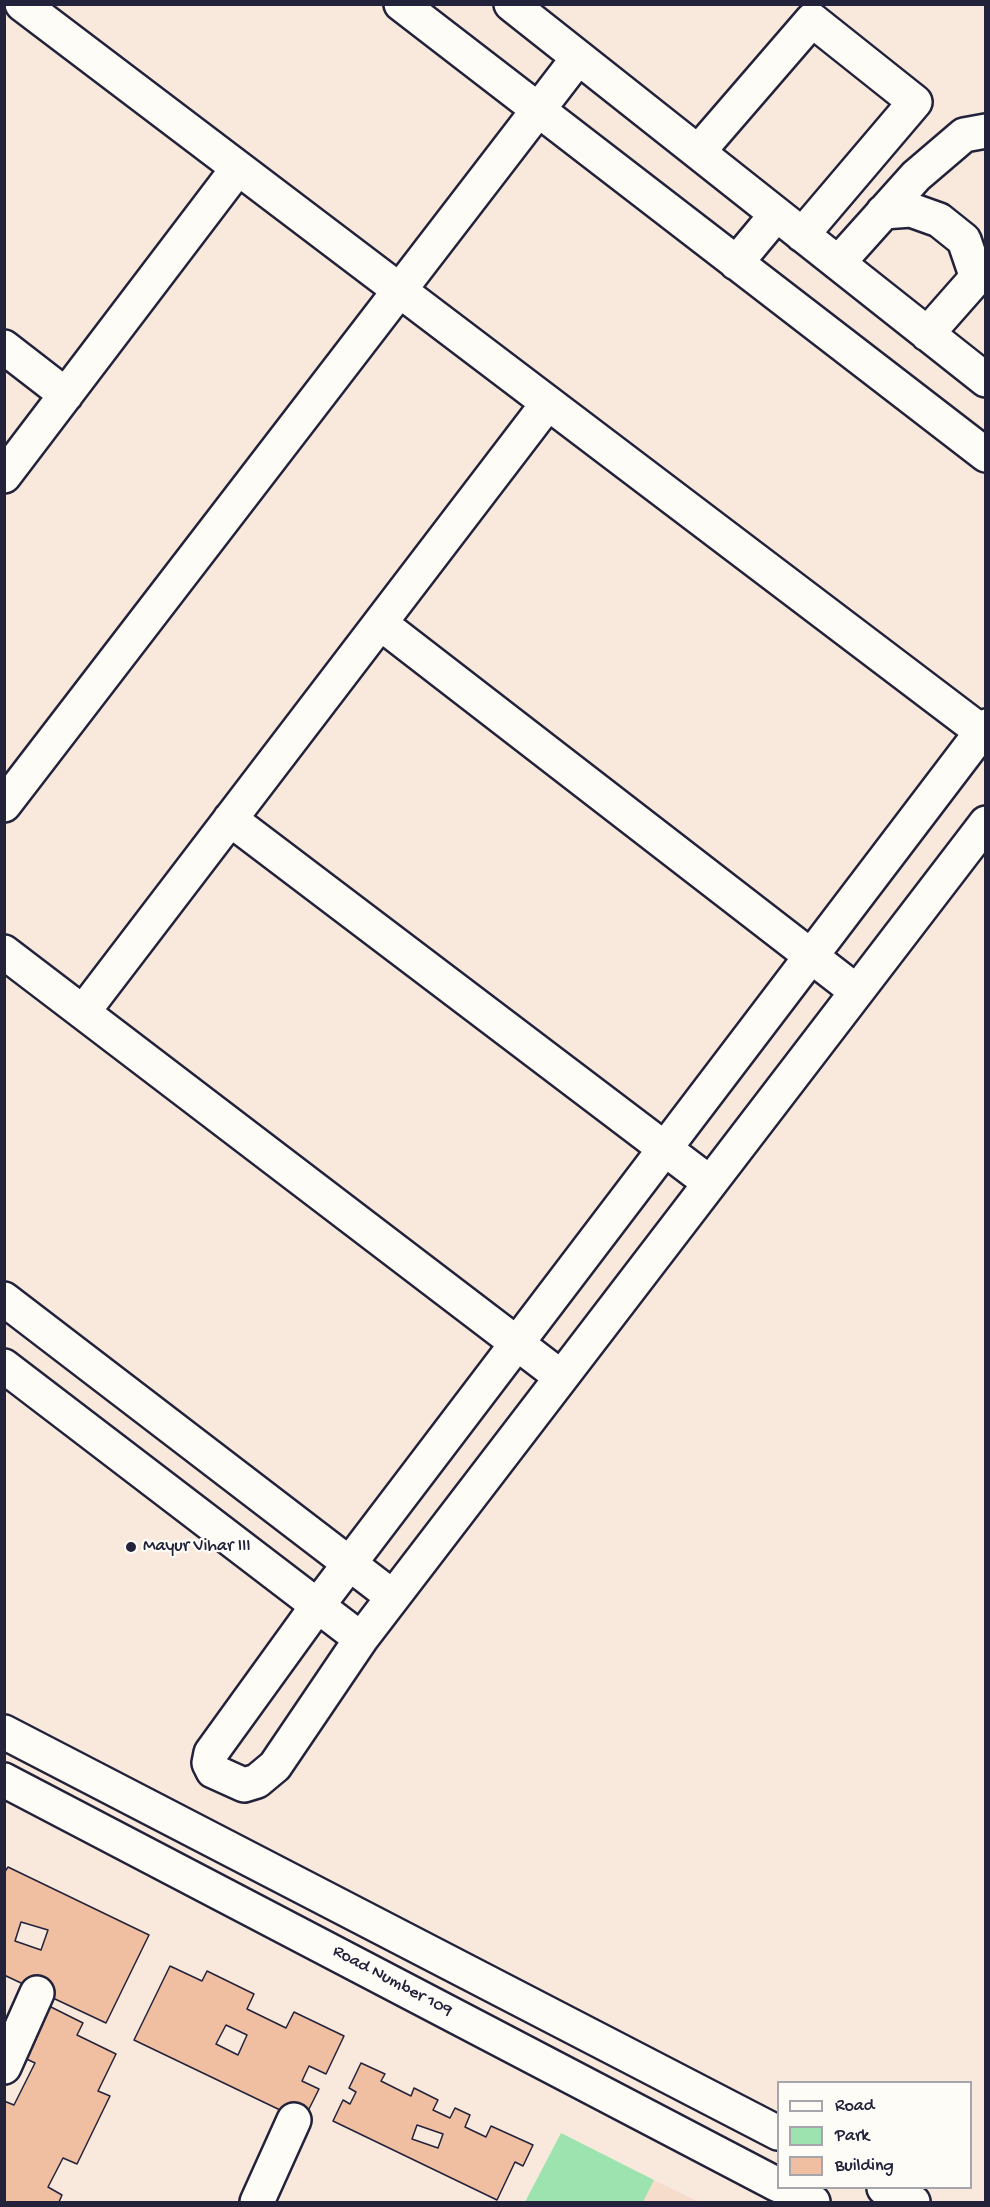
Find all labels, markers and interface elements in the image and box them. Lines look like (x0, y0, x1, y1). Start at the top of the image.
place label: Mayur Vihar III (143, 1536, 251, 1558)
marker: Mayur Vihar III (124, 1540, 138, 1554)
street label: Road Number 109 (328, 1941, 456, 2023)
legend (777, 2081, 972, 2189)
text: Road (835, 2096, 874, 2117)
text: Park (835, 2126, 869, 2147)
text: Building (835, 2156, 894, 2177)

